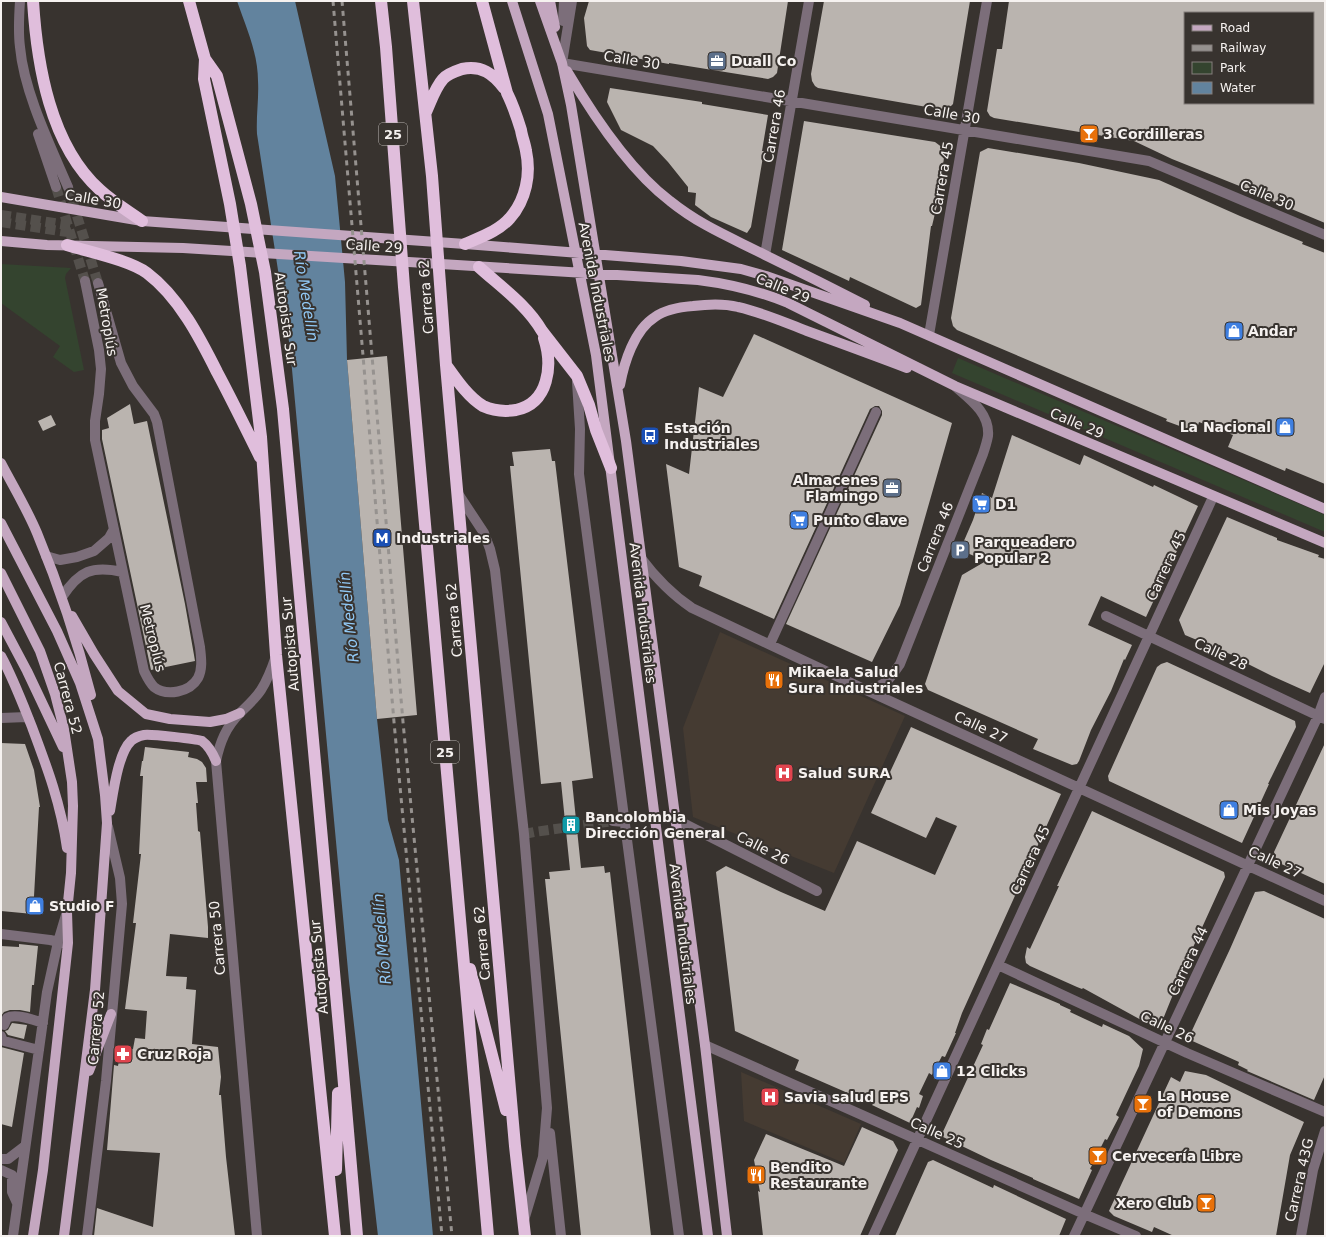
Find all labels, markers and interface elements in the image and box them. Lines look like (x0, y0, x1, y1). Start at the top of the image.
legend (1184, 12, 1314, 104)
text: Road (1220, 21, 1250, 35)
text: Railway (1220, 41, 1266, 55)
street label: Calle 30 (603, 48, 661, 72)
office icon: Duall Co (706, 50, 728, 72)
place label: Duall Co (731, 53, 797, 69)
text: Park (1220, 61, 1246, 75)
text: Water (1220, 81, 1256, 95)
street label: Carrera 46 (760, 88, 788, 164)
street label: Calle 30 (923, 101, 981, 127)
road number: 25 (379, 123, 407, 145)
bar icon: 3 Cordilleras (1078, 123, 1100, 145)
place label: 3 Cordilleras (1103, 126, 1203, 142)
street label: Carrera 45 (928, 140, 956, 216)
street label: Calle 30 (1238, 176, 1296, 214)
street label: Calle 30 (64, 186, 122, 212)
street label: Avenida Industriales (576, 221, 618, 363)
street label: Calle 29 (345, 236, 403, 256)
water label: Río Medellín (290, 249, 322, 343)
street label: Carrera 62 (415, 259, 437, 335)
street label: Calle 29 (754, 270, 812, 306)
street label: Autopista Sur (271, 271, 301, 367)
street label: Metroplús (93, 287, 121, 357)
shop icon: Andar (1223, 320, 1245, 342)
place label: Andar (1248, 323, 1295, 339)
street label: Calle 29 (1048, 404, 1106, 442)
shop icon: La Nacional (1274, 416, 1296, 438)
place label: La Nacional (1180, 419, 1271, 435)
place label: Estación Industriales (664, 420, 758, 452)
bus stop icon: Estación Industriales (639, 425, 661, 447)
place label: Almacenes Flamingo (793, 472, 878, 504)
office icon: Almacenes Flamingo (881, 477, 903, 499)
supermarket icon: D1 (970, 493, 992, 515)
place label: D1 (995, 496, 1016, 512)
street label: Carrera 46 (914, 499, 956, 575)
supermarket icon: Punto Clave (788, 509, 810, 531)
place label: Punto Clave (813, 512, 908, 528)
metro station icon: Industriales (371, 527, 393, 549)
street label: Carrera 45 (1143, 529, 1189, 603)
place label: Industriales (396, 530, 490, 546)
place label: Parqueadero Popular 2 (974, 534, 1076, 566)
parking icon: Parqueadero Popular 2 (949, 539, 971, 561)
street label: Avenida Industriales (626, 542, 660, 684)
water label: Río Medellín (335, 571, 363, 663)
street label: Carrera 62 (443, 582, 465, 658)
street label: Autopista Sur (278, 596, 302, 692)
street label: Metroplús (137, 603, 169, 673)
street label: Calle 28 (1192, 635, 1250, 673)
street label: Carrera 52 (51, 660, 85, 736)
place label: Mikaela Salud Sura Industriales (788, 664, 923, 696)
restaurant icon: Mikaela Salud Sura Industriales (763, 669, 785, 691)
street label: Calle 27 (952, 708, 1010, 746)
road number: 25 (431, 741, 459, 763)
hospital icon: Salud SURA (773, 762, 795, 784)
place label: Salud SURA (798, 765, 890, 781)
shop icon: Mis Joyas (1218, 799, 1240, 821)
place label: Mis Joyas (1243, 802, 1317, 818)
place label: Bancolombia Dirección General (585, 809, 725, 841)
building icon: Bancolombia Dirección General (560, 814, 582, 836)
street label: Carrera 45 (1007, 823, 1053, 897)
street label: Calle 26 (734, 828, 792, 868)
street label: Calle 27 (1246, 843, 1304, 881)
street label: Avenida Industriales (666, 863, 700, 1005)
water label: Río Medellín (369, 893, 395, 985)
shop icon: Studio F (24, 895, 46, 917)
place label: Studio F (49, 898, 115, 914)
street label: Carrera 50 (206, 900, 228, 976)
street label: Carrera 62 (471, 905, 493, 981)
street label: Autopista Sur (307, 919, 331, 1015)
street label: Carrera 44 (1165, 924, 1211, 998)
street label: Carrera 52 (85, 990, 107, 1066)
street label: Calle 26 (1138, 1008, 1196, 1046)
pharmacy icon: Cruz Roja (112, 1043, 134, 1065)
place label: Cruz Roja (137, 1046, 212, 1062)
shop icon: 12 Clicks (931, 1060, 953, 1082)
place label: 12 Clicks (956, 1063, 1026, 1079)
hospital icon: Savia salud EPS (759, 1086, 781, 1108)
place label: La House of Demons (1157, 1088, 1241, 1120)
place label: Savia salud EPS (784, 1089, 909, 1105)
bar icon: La House of Demons (1132, 1093, 1154, 1115)
street label: Calle 25 (908, 1114, 966, 1152)
street label: Carrera 43G (1282, 1137, 1316, 1223)
bar icon: Cervecería Libre (1087, 1145, 1109, 1167)
place label: Cervecería Libre (1112, 1148, 1241, 1164)
place label: Bendito Restaurante (770, 1159, 867, 1191)
restaurant icon: Bendito Restaurante (745, 1164, 767, 1186)
bar icon: Xero Club (1195, 1192, 1217, 1214)
place label: Xero Club (1116, 1195, 1192, 1211)

